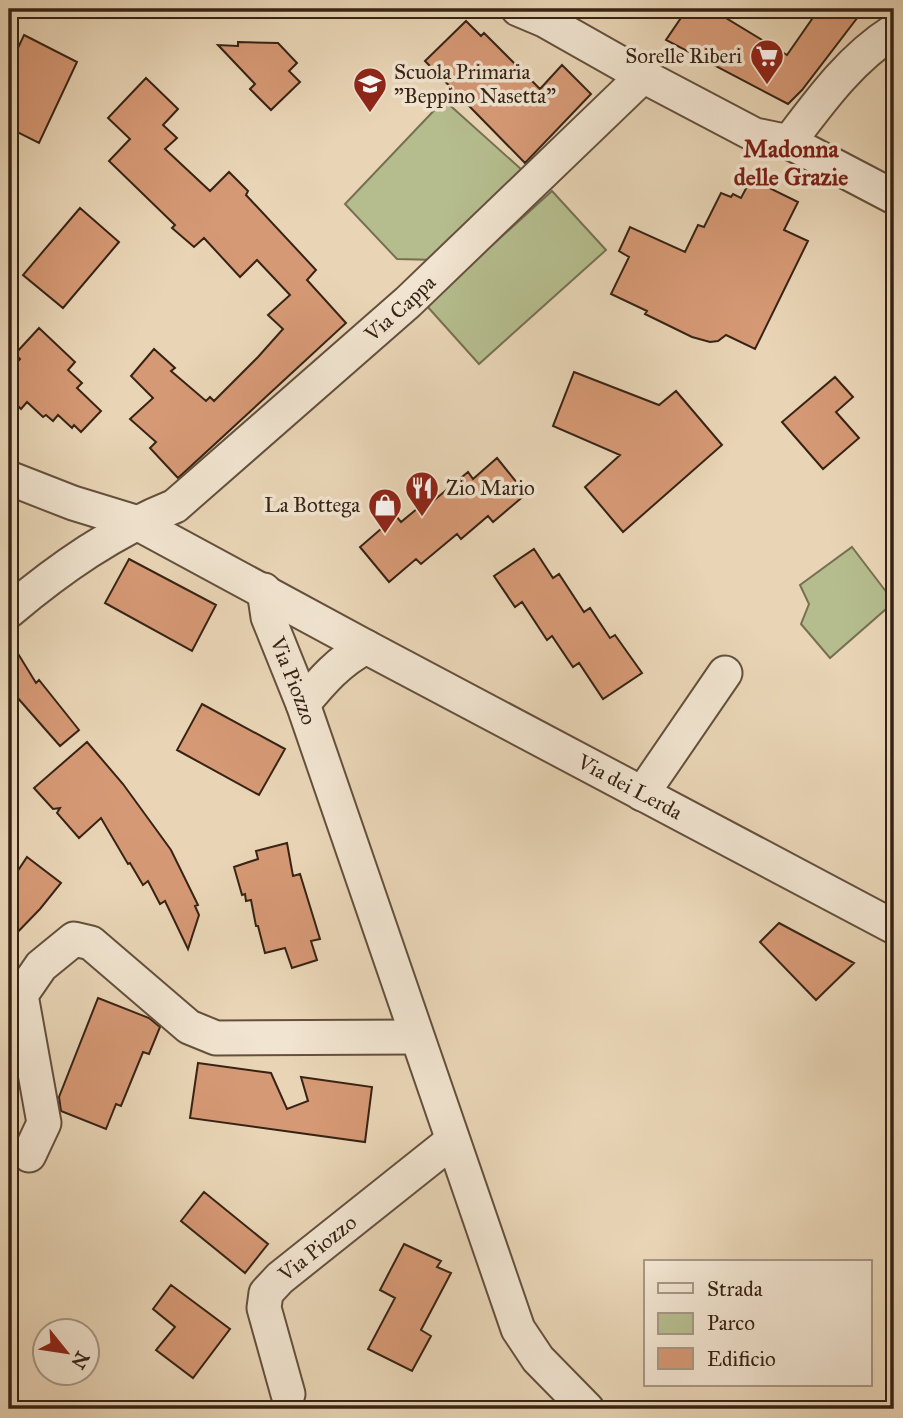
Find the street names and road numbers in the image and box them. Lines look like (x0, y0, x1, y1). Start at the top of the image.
street label: Via Cappa (359, 269, 441, 348)
street label: Via Piozzo (264, 632, 322, 728)
street label: Via dei Lerda (572, 748, 687, 825)
street label: Via Piozzo (273, 1209, 362, 1288)

